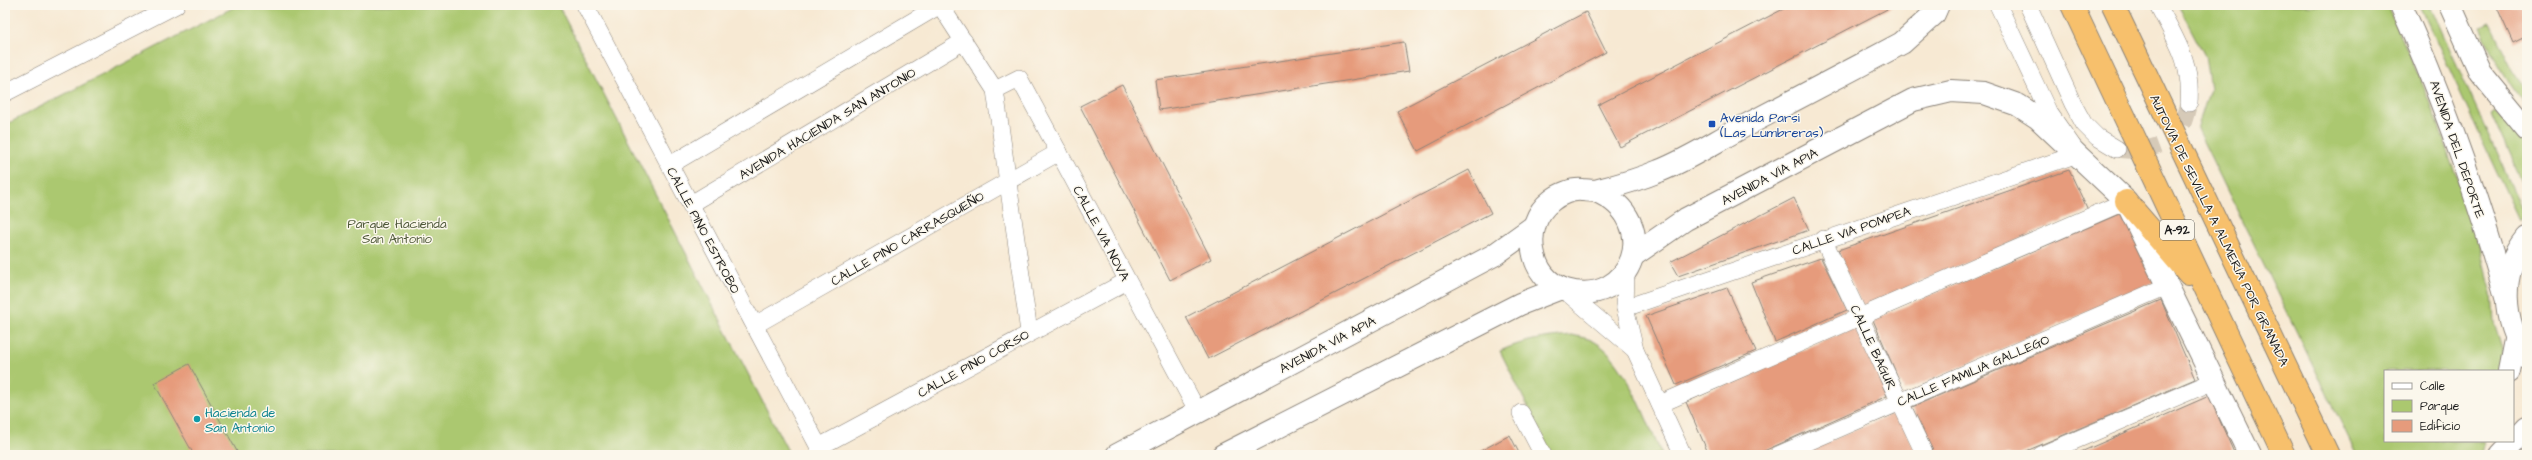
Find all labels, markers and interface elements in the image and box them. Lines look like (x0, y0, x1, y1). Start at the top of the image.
street label: AVENIDA HACIENDA SAN ANTONIO (736, 64, 920, 184)
street label: AVENIDA DEL DEPORTE (2425, 78, 2489, 221)
street label: AUTOVÍA DE SEVILLA A ALMERÍA POR GRANADA (2145, 91, 2293, 370)
place label: Avenida Parsi (Las Lumbreras) (1720, 109, 1824, 142)
marker: Avenida Parsi (Las Lumbreras) (1707, 119, 1717, 129)
street label: AVENIDA VÍA APIA (1718, 144, 1821, 210)
street label: CALLE PINO ESTROBO (662, 164, 744, 297)
street label: CALLE VIA NOVA (1068, 183, 1134, 285)
street label: CALLE PINO CARRASQUEÑO (827, 187, 988, 290)
street label: CALLE VIA POMPEA (1790, 202, 1914, 260)
park label: Parque Hacienda San Antonio (347, 215, 447, 248)
road number: A-92 (2160, 220, 2194, 240)
street label: CALLE BAGUR (1846, 302, 1901, 393)
street label: AVENIDA VÍA APIA (1276, 312, 1379, 378)
street label: CALLE PINO CORSO (914, 326, 1033, 402)
street label: CALLE FAMILIA GALLEGO (1895, 331, 2053, 411)
legend (2384, 370, 2514, 442)
text: Calle (2420, 378, 2445, 395)
text: Parque (2420, 398, 2460, 415)
place label: Hacienda de San Antonio (205, 404, 276, 437)
marker: Hacienda de San Antonio (192, 414, 202, 424)
text: Edificio (2420, 418, 2460, 435)

